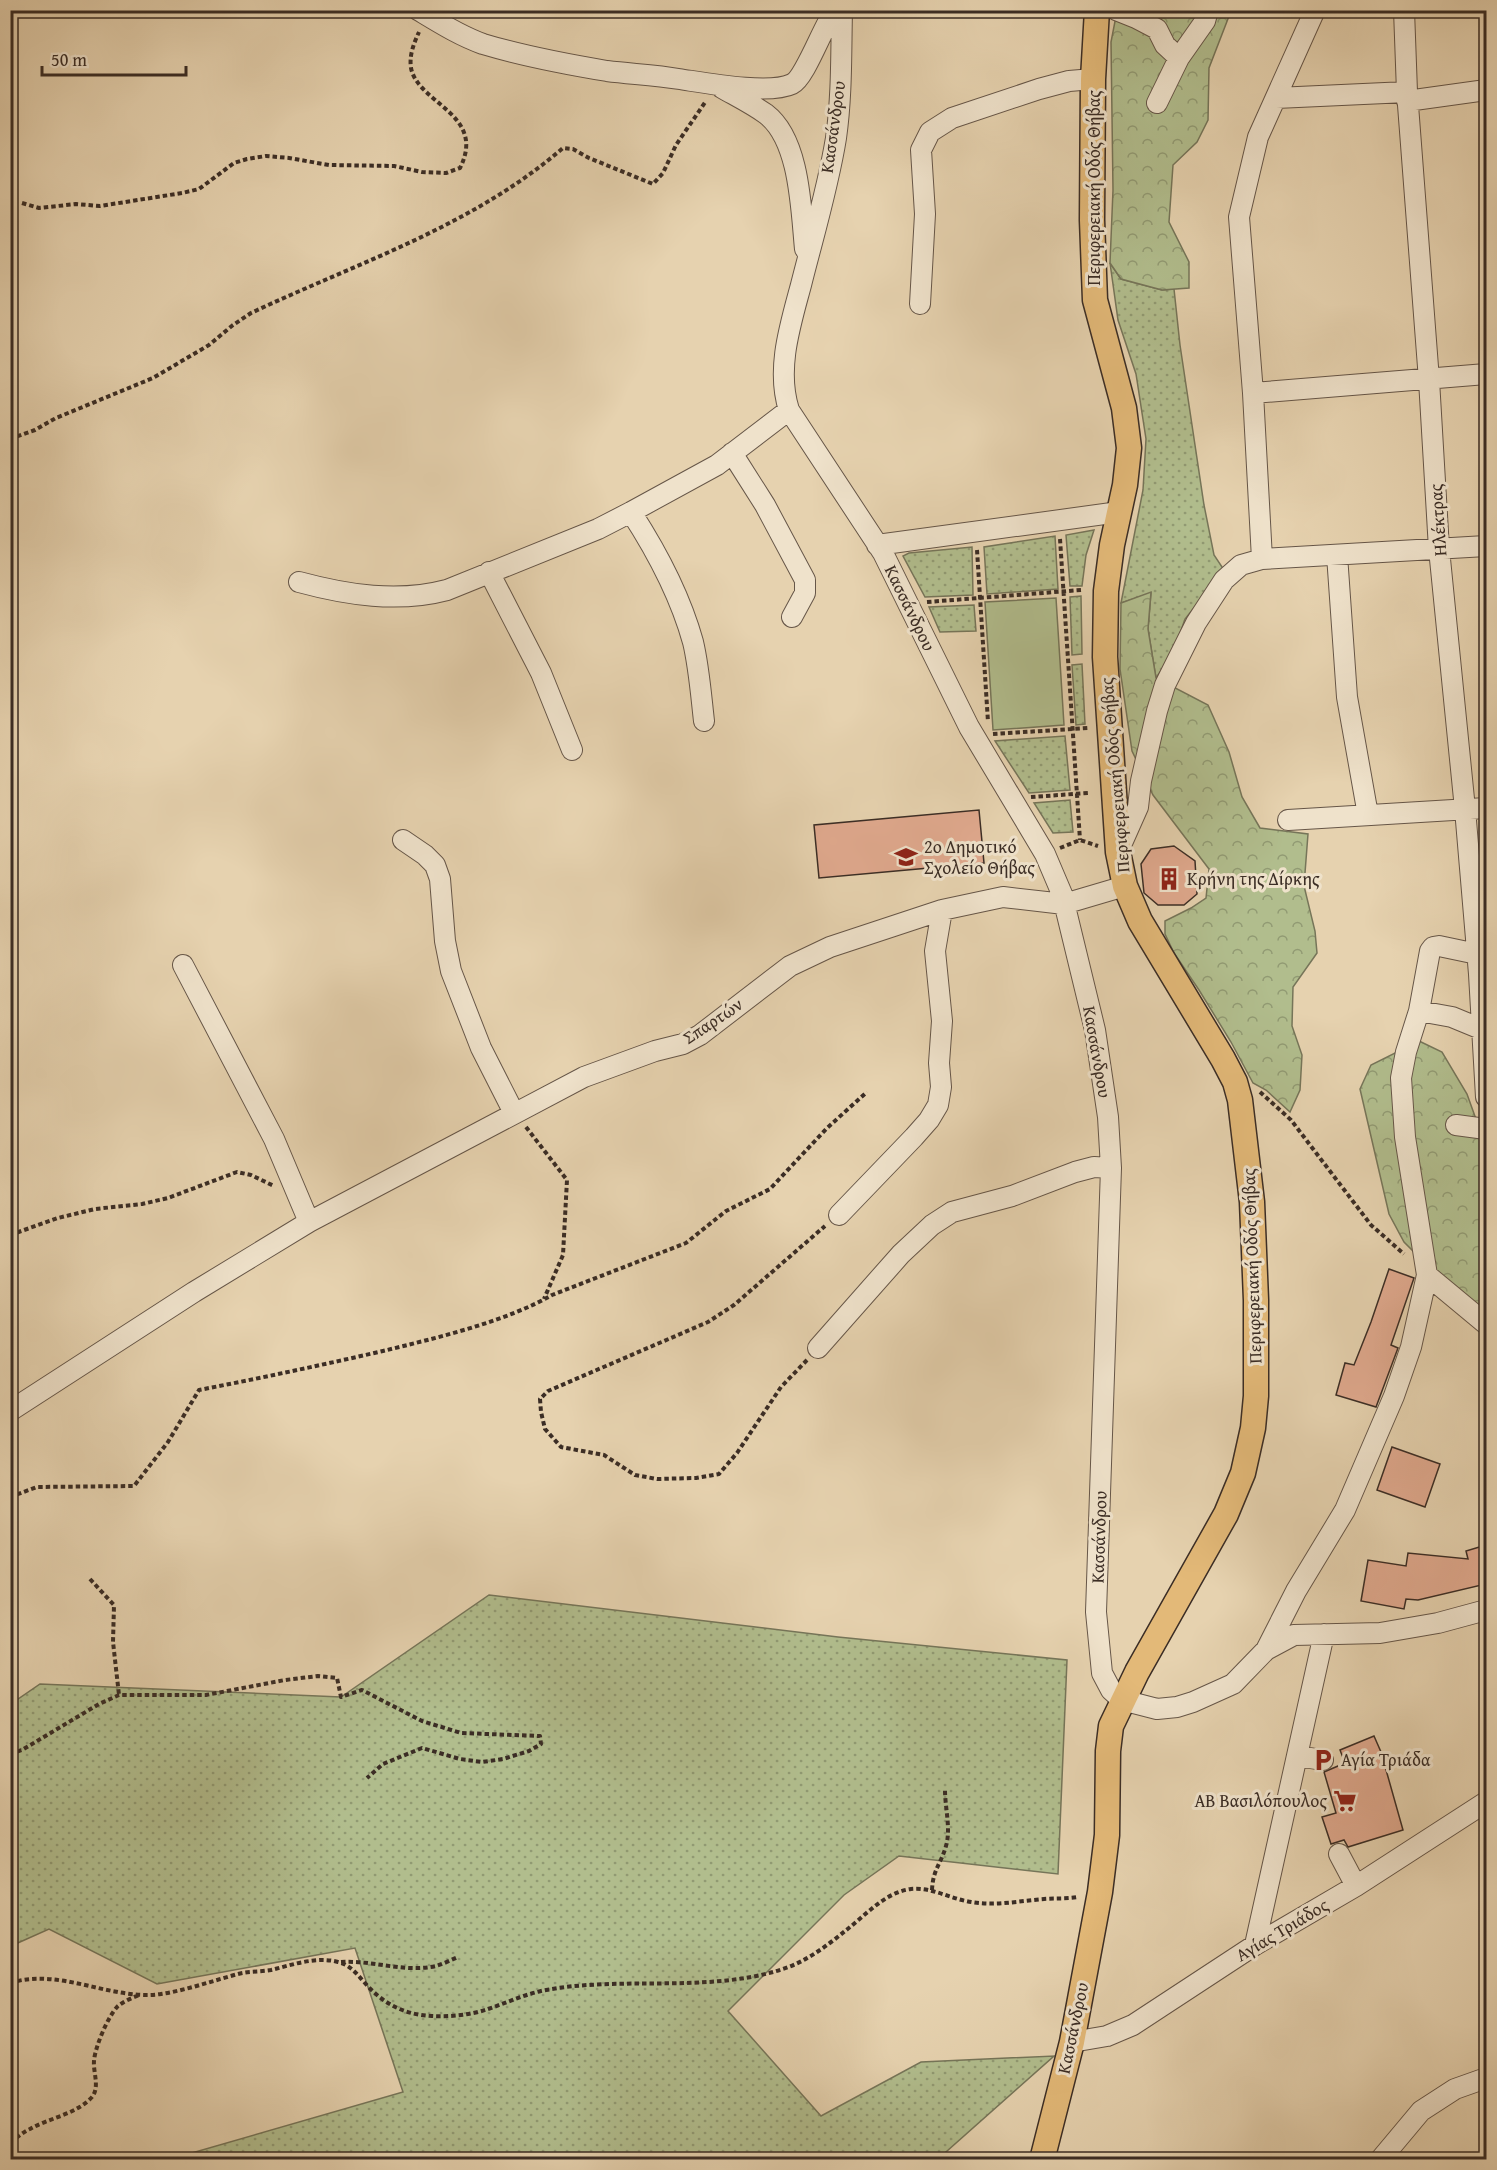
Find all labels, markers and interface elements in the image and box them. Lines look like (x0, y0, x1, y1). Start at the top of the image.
scale bar (42, 39, 186, 77)
text: 50 m (51, 46, 87, 73)
street label: Κασσάνδρου (813, 79, 852, 175)
street label: Περιφερειακή Οδός Θήβας (1080, 90, 1107, 286)
street label: Ηλέκτρας (1421, 483, 1453, 557)
street label: Κασσάνδρου (878, 560, 943, 655)
street label: Περιφερειακή Οδός Θήβας (1092, 676, 1136, 874)
place label: 2ο Δημοτικό Σχολείο Θήβας (924, 833, 1035, 881)
school or university icon: 2ο Δημοτικό Σχολείο Θήβας (893, 844, 919, 870)
place label: Κρήνη της Δίρκης (1187, 865, 1320, 892)
building icon: Κρήνη της Δίρκης (1156, 866, 1182, 892)
street label: Σπαρτών (677, 991, 748, 1051)
street label: Κασσάνδρου (1076, 1004, 1119, 1100)
street label: Περιφερειακή Οδός Θήβας (1235, 1167, 1268, 1364)
street label: Κασσάνδρου (1083, 1490, 1114, 1584)
place label: Αγία Τριάδα (1341, 1746, 1431, 1773)
parking icon: Αγία Τριάδα (1310, 1747, 1336, 1773)
place label: ΑΒ Βασιλόπουλος (1194, 1787, 1327, 1814)
supermarket icon: ΑΒ Βασιλόπουλος (1332, 1788, 1358, 1814)
street label: Αγίας Τριάδος (1230, 1891, 1334, 1968)
street label: Κασσάνδρου (1050, 1980, 1095, 2076)

